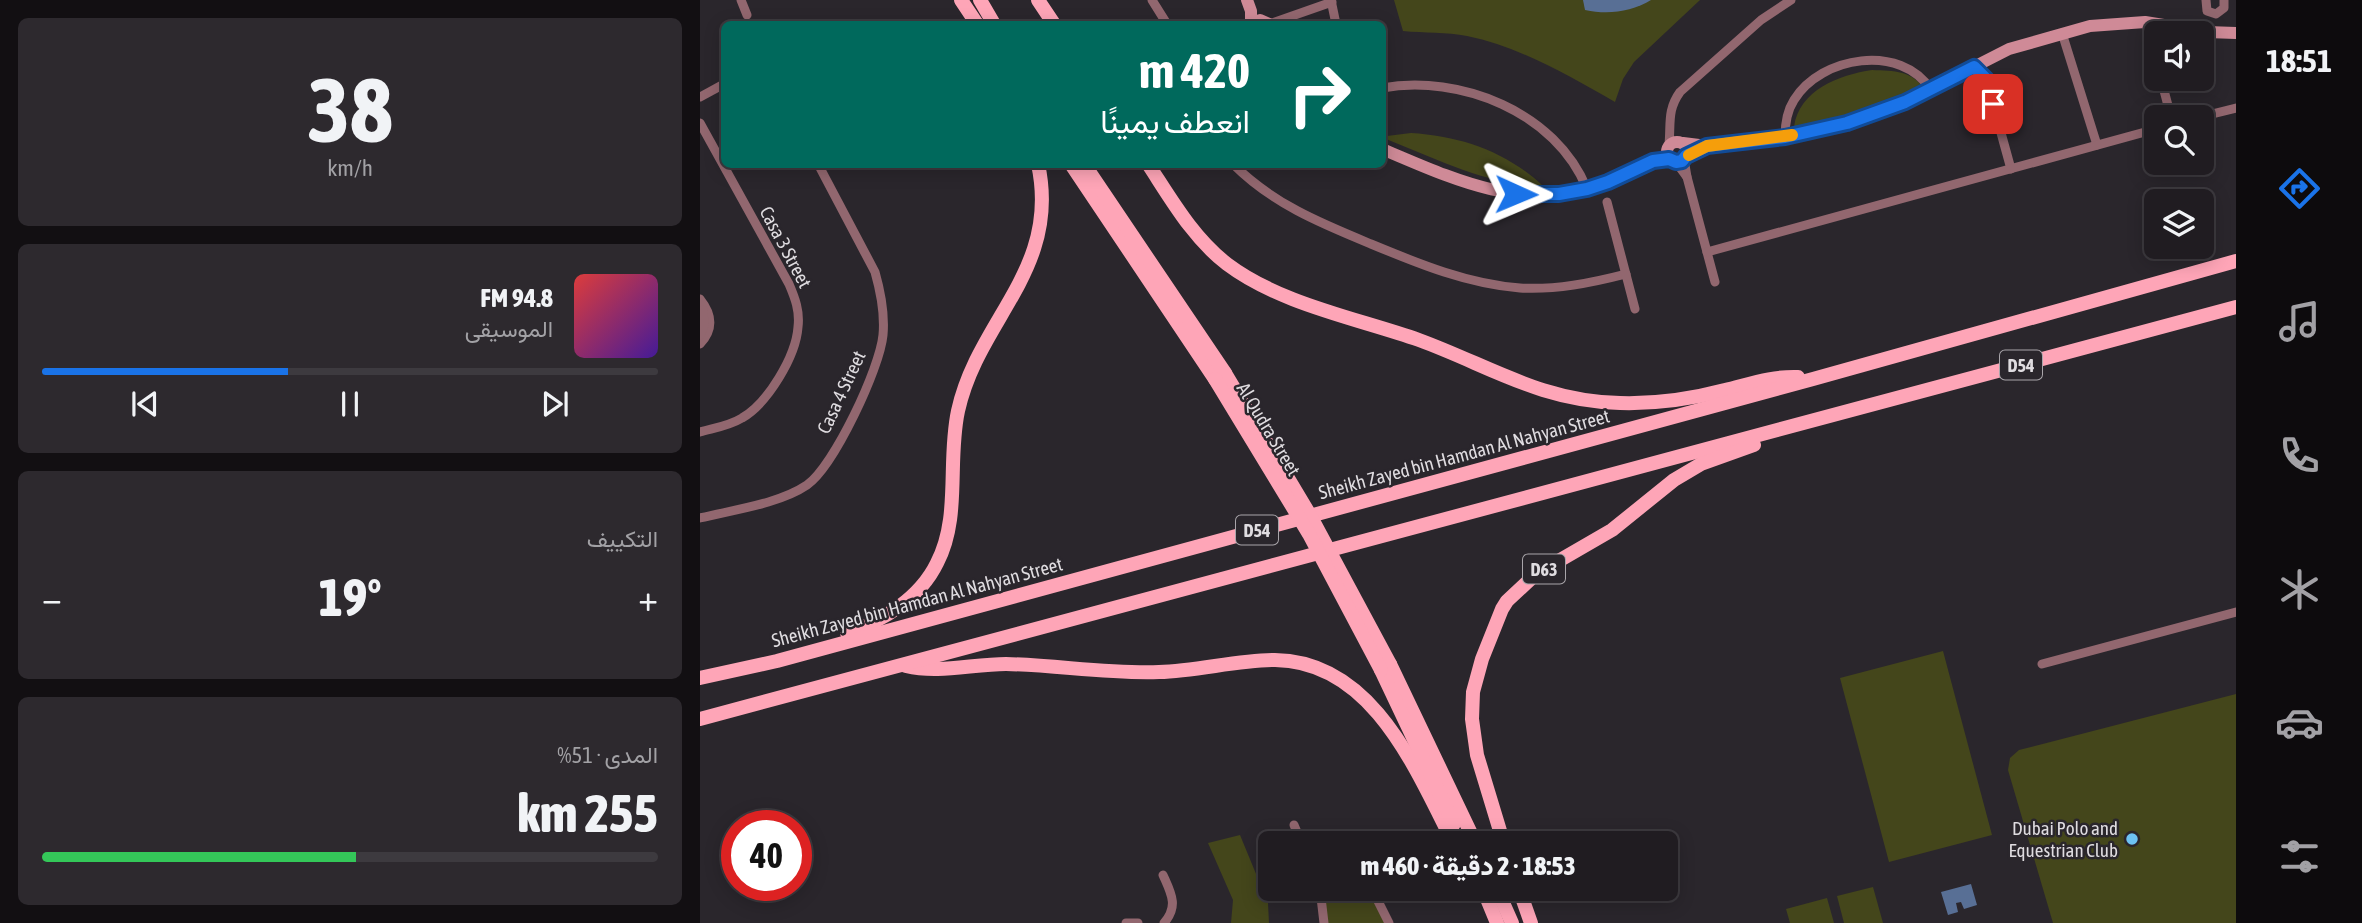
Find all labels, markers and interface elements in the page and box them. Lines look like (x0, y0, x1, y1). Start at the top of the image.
map controls (2144, 21, 2214, 259)
button: sound (2144, 21, 2214, 91)
text: 420 m (1139, 42, 1250, 98)
text: 18:51 (2266, 42, 2332, 79)
icon: right (1274, 49, 1365, 140)
text: 38 (307, 57, 393, 161)
pin (1963, 74, 2023, 134)
icon: arrive (1974, 85, 2012, 123)
text: انعطف يمينًا (1100, 103, 1250, 140)
button: search (2144, 105, 2214, 175)
text: km/h (327, 155, 373, 181)
position arrow (1479, 157, 1553, 231)
icon: directions (2275, 164, 2324, 213)
button: layers (2144, 189, 2214, 259)
street label: Casa 3 Street (755, 203, 817, 291)
text: 94.8 FM (480, 283, 553, 313)
icon: music (2275, 297, 2324, 346)
text: الموسيقى (465, 316, 553, 342)
street label: Casa 4 Street (812, 347, 870, 437)
road number: D54 (2000, 351, 2042, 380)
street label: Al Qudra Street (1233, 379, 1305, 479)
icon: previous (126, 385, 164, 423)
icon: pause (331, 385, 369, 423)
icon: next (536, 385, 574, 423)
street label: Sheikh Zayed bin Hamdan Al Nahyan Street (1316, 405, 1612, 503)
icon: phone (2275, 431, 2324, 480)
road number: D54 (1236, 516, 1278, 544)
text: التكييف (587, 526, 658, 552)
street label: Sheikh Zayed bin Hamdan Al Nahyan Street (769, 553, 1065, 651)
road number: D63 (1523, 554, 1565, 584)
icon: climate (2275, 565, 2324, 614)
text: 19° (318, 567, 382, 627)
text: − (42, 576, 62, 619)
text: + (638, 576, 658, 619)
icon: car (2275, 698, 2324, 747)
text: المدى · 51% (557, 742, 658, 768)
text: 255 km (517, 783, 658, 843)
speed limit sign: 40 (721, 810, 812, 901)
place label: Dubai Polo and Equestrian Club (2009, 817, 2118, 861)
marker: Dubai Polo and Equestrian Club (2124, 831, 2140, 847)
icon: filters (2275, 832, 2324, 881)
text: 18:53 · 2 دقيقة · 460 m (1360, 851, 1576, 881)

